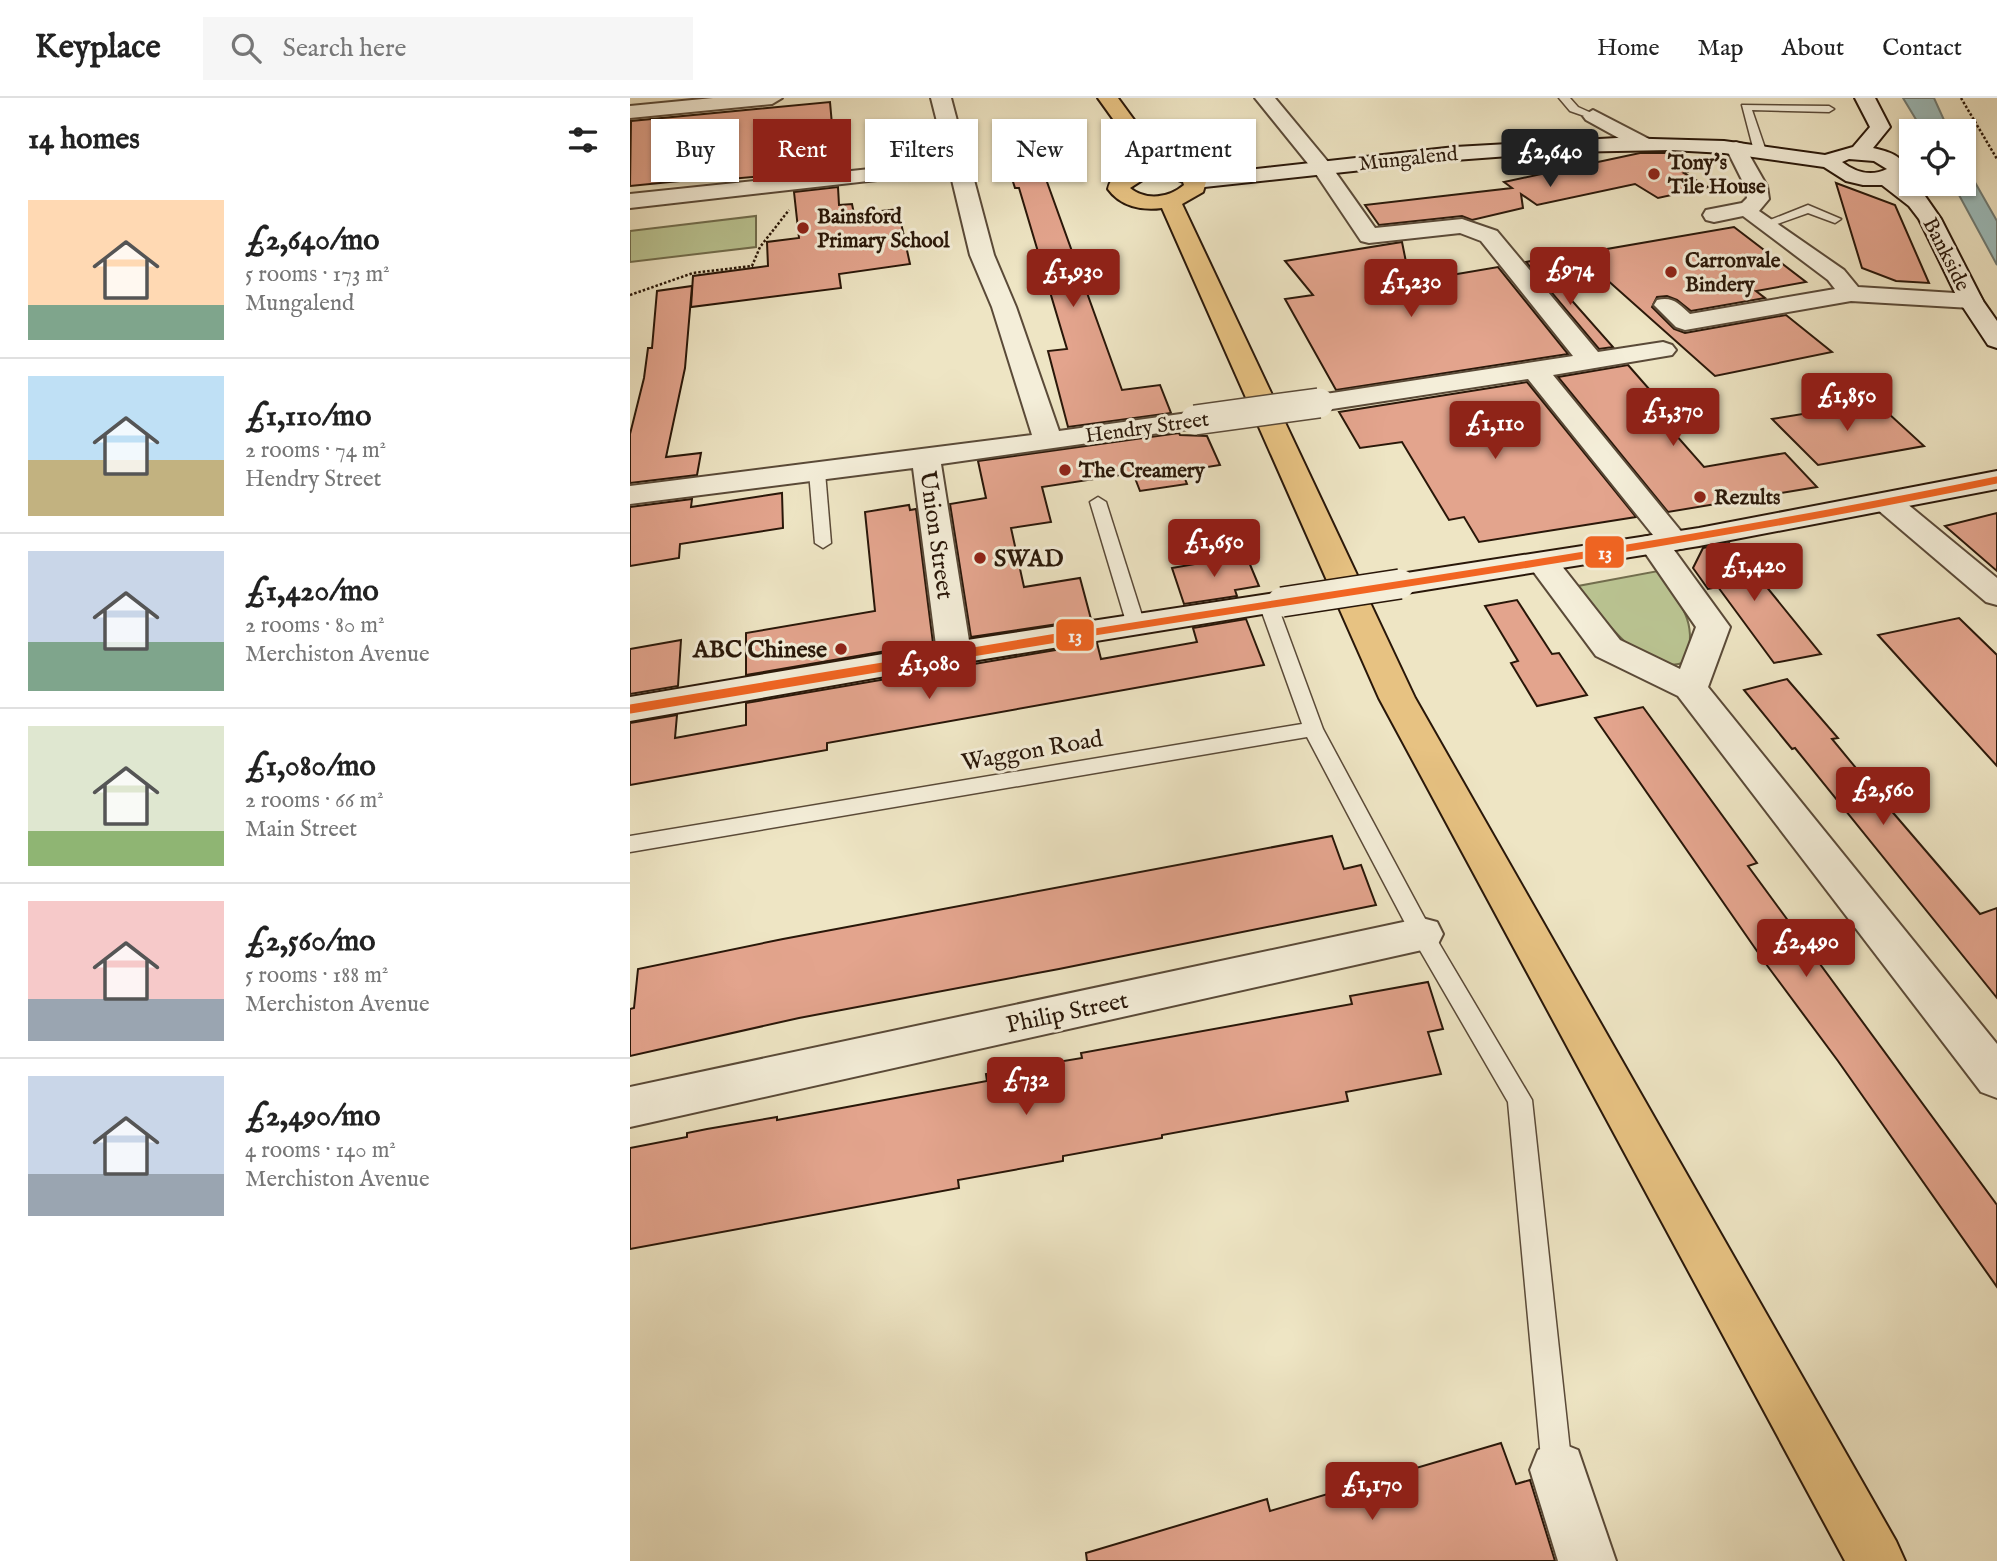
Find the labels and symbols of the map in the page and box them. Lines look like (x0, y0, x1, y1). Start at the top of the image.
pin: £2,640 (1493, 130, 1607, 189)
street label: Mungalend (1357, 141, 1460, 178)
place label: Tony's Tile House (1667, 150, 1766, 201)
marker: Tony's Tile House (1646, 166, 1662, 182)
place label: Bainsford Primary School (817, 204, 951, 255)
street label: Bankside (1916, 213, 1976, 296)
marker: Bainsford Primary School (795, 220, 811, 236)
pin: £974 (1529, 248, 1611, 307)
place label: Carronvale Bindery (1685, 248, 1781, 299)
pin: £1,930 (1016, 250, 1130, 309)
pin: £1,230 (1354, 260, 1468, 319)
marker: Carronvale Bindery (1663, 264, 1679, 280)
pin: £1,850 (1790, 374, 1904, 433)
pin: £1,370 (1616, 388, 1730, 448)
pin: £1,110 (1438, 402, 1552, 461)
street label: Hendry Street (1084, 406, 1211, 451)
place label: The Creamery (1078, 458, 1206, 485)
marker: The Creamery (1057, 462, 1073, 478)
street label: Union Street (911, 469, 960, 601)
place label: Rezults (1714, 485, 1780, 512)
marker: Rezults (1692, 489, 1708, 505)
pin: £1,650 (1157, 519, 1271, 579)
line badge: 13 (1584, 535, 1625, 569)
text: 13 (1598, 542, 1612, 566)
place label: SWAD (994, 544, 1064, 575)
pin: £1,420 (1697, 544, 1811, 603)
marker: SWAD (972, 550, 988, 566)
line badge: 13 (1055, 618, 1095, 652)
text: 13 (1068, 625, 1082, 649)
place label: ABC Chinese (692, 635, 827, 666)
marker: ABC Chinese (833, 641, 849, 657)
pin: £1,080 (872, 642, 986, 701)
street label: Waggon Road (959, 724, 1105, 779)
pin: £2,560 (1826, 768, 1940, 827)
pin: £2,490 (1749, 920, 1863, 979)
street label: Philip Street (1004, 985, 1131, 1042)
pin: £732 (985, 1058, 1067, 1117)
pin: £1,170 (1315, 1462, 1429, 1522)

